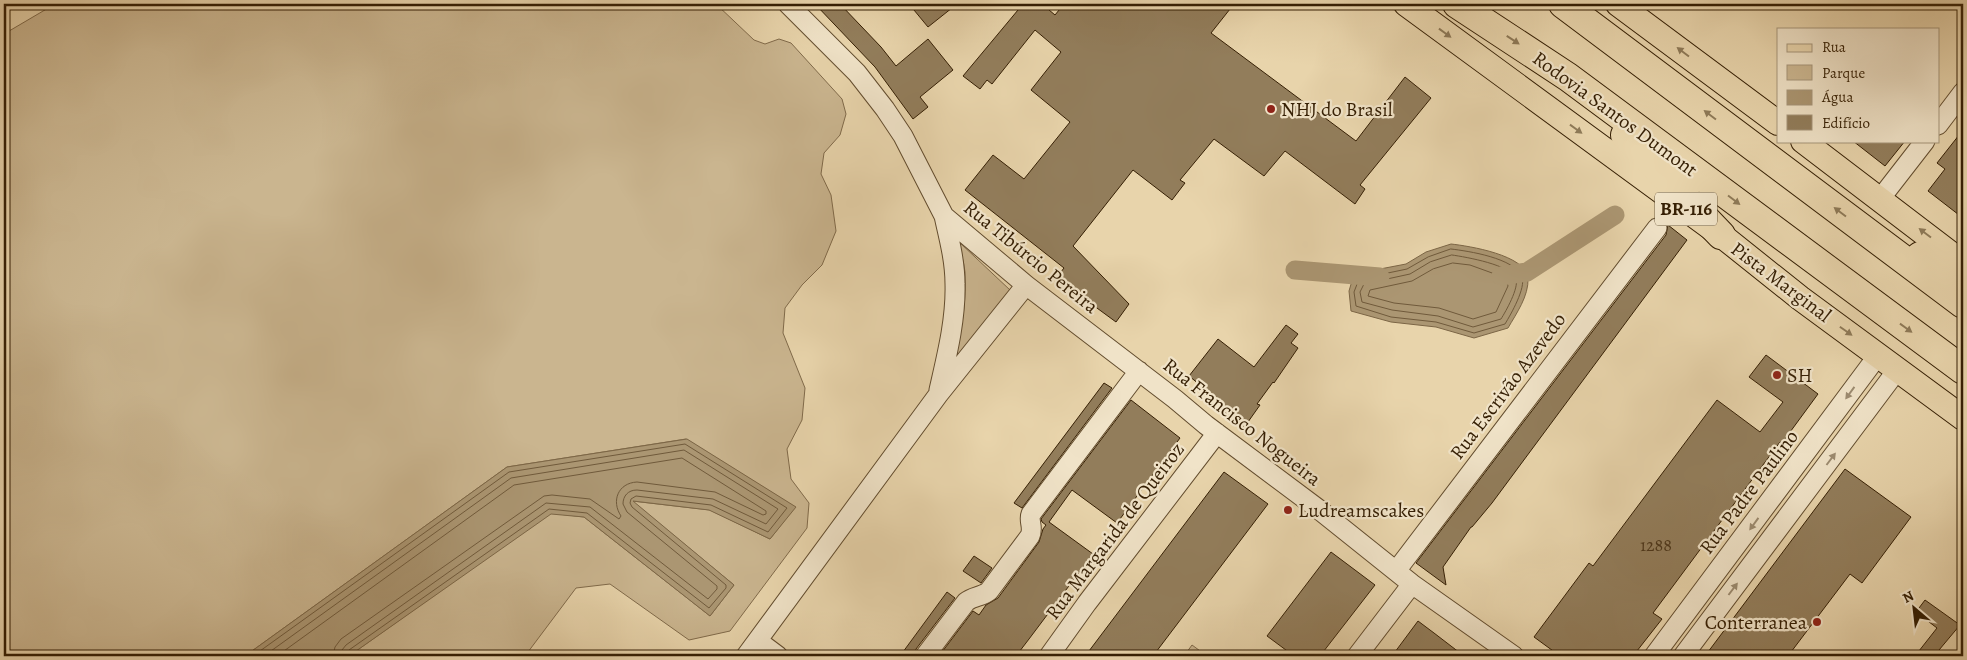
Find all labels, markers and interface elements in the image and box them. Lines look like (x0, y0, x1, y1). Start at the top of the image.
one-way arrow (1438, 28, 1452, 38)
legend (1777, 28, 1940, 142)
one-way arrow (1506, 35, 1519, 45)
text: Rua (1822, 37, 1846, 57)
street label: Rodovia Santos Dumont (1527, 45, 1703, 183)
one-way arrow (1677, 47, 1690, 58)
text: Parque (1822, 63, 1865, 83)
text: Água (1821, 87, 1853, 107)
place label: NHJ do Brasil (1281, 96, 1393, 123)
marker: NHJ do Brasil (1265, 103, 1277, 115)
one-way arrow (1704, 109, 1717, 120)
text: Edifício (1822, 113, 1870, 133)
one-way arrow (1569, 124, 1583, 134)
road number: BR-116 (1655, 192, 1717, 225)
street label: Rua Tibúrcio Pereira (958, 194, 1105, 320)
one-way arrow (1727, 195, 1741, 205)
one-way arrow (1833, 207, 1847, 217)
one-way arrow (1918, 228, 1931, 238)
street label: Pista Marginal (1725, 235, 1837, 329)
street label: Rua Escrivão Azevedo (1444, 307, 1572, 465)
one-way arrow (1899, 323, 1913, 333)
one-way arrow (1839, 326, 1853, 336)
street label: Rua Francisco Nogueira (1157, 352, 1327, 493)
place label: SH (1787, 362, 1813, 389)
marker: SH (1771, 369, 1783, 381)
one-way arrow (1845, 387, 1855, 400)
street label: Rua Padre Paulino (1693, 424, 1805, 560)
street label: Rua Margarida de Queiroz (1039, 437, 1191, 625)
one-way arrow (1825, 453, 1836, 466)
place label: Ludreamscakes (1298, 497, 1424, 524)
marker: Ludreamscakes (1282, 504, 1294, 516)
one-way arrow (1749, 518, 1759, 531)
house number: 1288 (1640, 533, 1672, 557)
north arrow (1890, 582, 1940, 632)
one-way arrow (1728, 583, 1739, 596)
text: N (1899, 586, 1917, 608)
place label: Conterranea (1705, 609, 1808, 636)
marker: Conterranea (1811, 616, 1823, 628)

